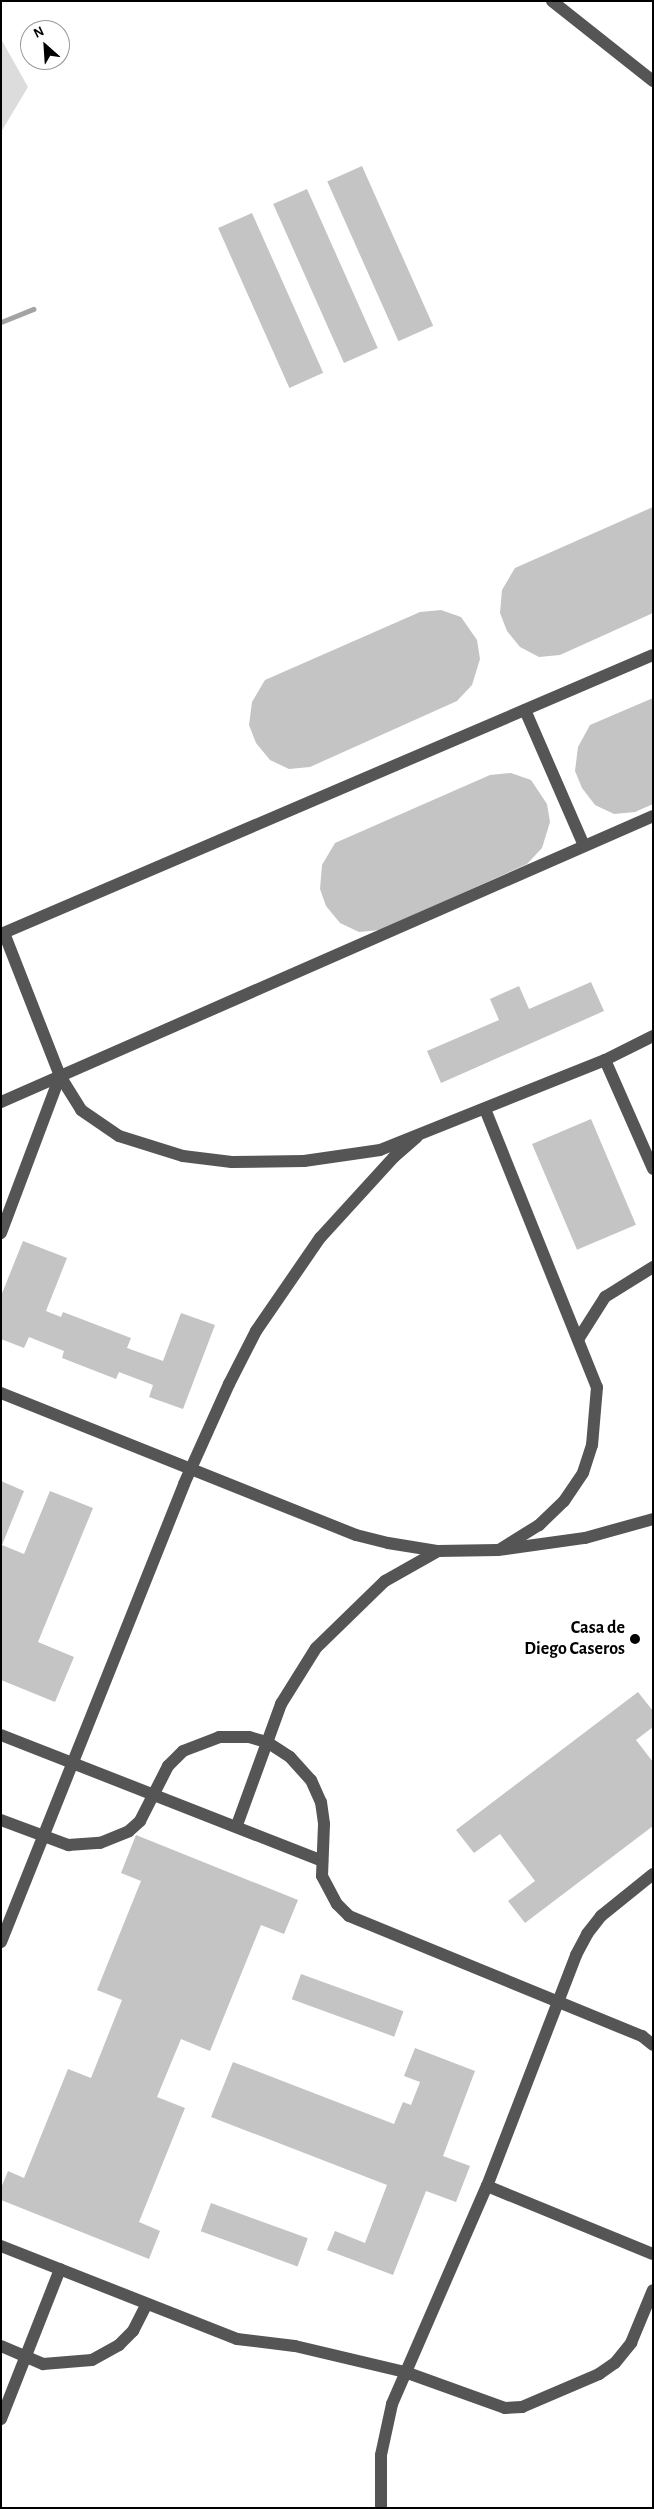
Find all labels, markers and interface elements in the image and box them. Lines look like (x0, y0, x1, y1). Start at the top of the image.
north arrow (20, 20, 70, 70)
text: N (31, 24, 46, 41)
place label: Casa de Diego Caseros (524, 1618, 625, 1660)
marker: Casa de Diego Caseros (629, 1633, 641, 1645)

